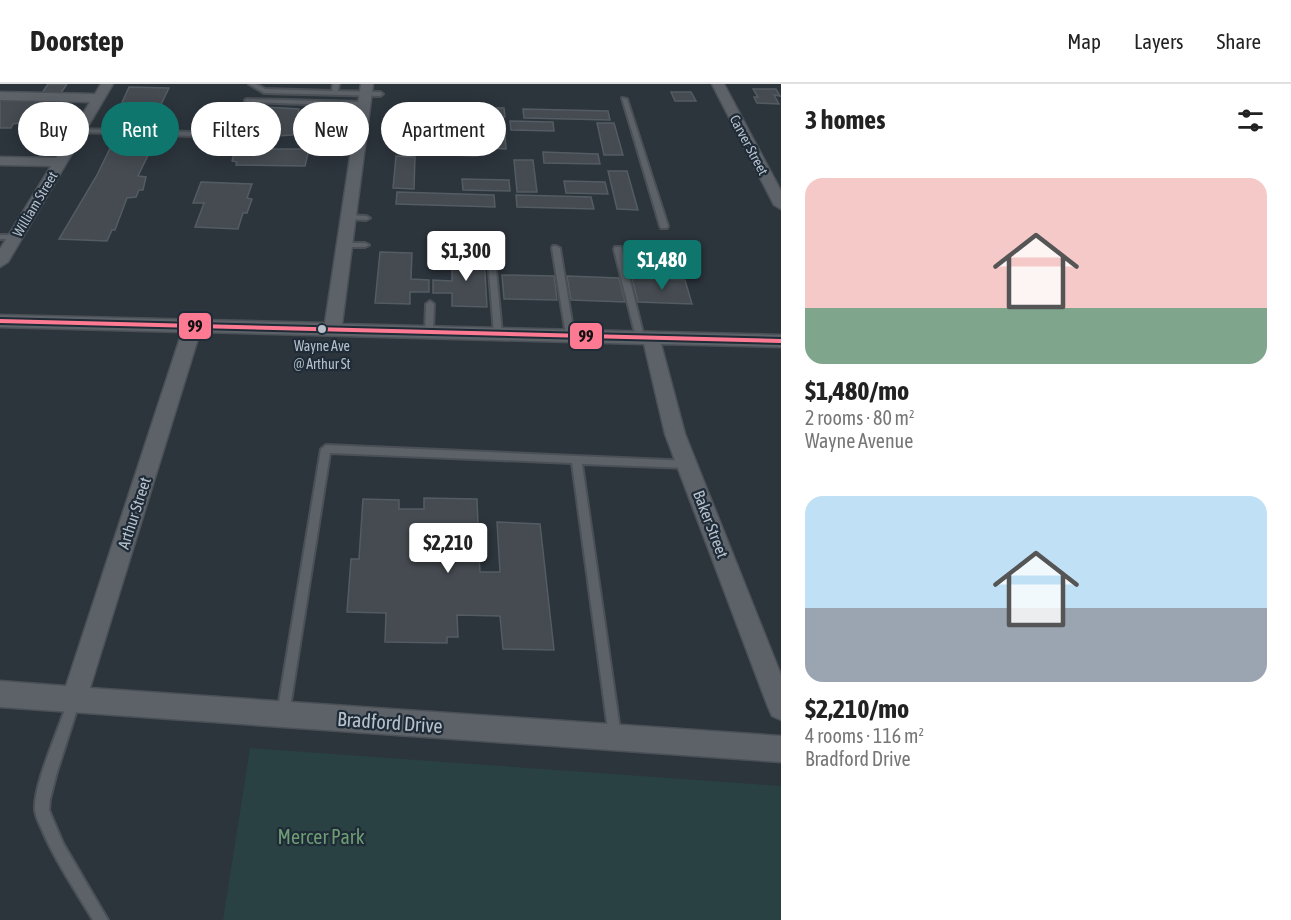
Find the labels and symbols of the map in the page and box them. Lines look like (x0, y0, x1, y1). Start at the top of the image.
street label: Carver Street (727, 112, 771, 178)
street label: William Street (9, 168, 61, 240)
pin: $1,300 (417, 231, 515, 282)
pin: $1,480 (613, 240, 711, 291)
line badge: 99 (178, 312, 212, 340)
text: 99 (187, 317, 203, 335)
line badge: 99 (569, 322, 603, 350)
marker: Wayne Ave @ Arthur St (316, 323, 328, 335)
text: 99 (578, 327, 594, 345)
place label: Wayne Ave @ Arthur St (293, 338, 351, 372)
street label: Arthur Street (114, 474, 154, 551)
street label: Baker Street (690, 488, 732, 561)
pin: $2,210 (399, 523, 497, 574)
street label: Bradford Drive (337, 707, 443, 737)
park label: Mercer Park (278, 825, 365, 848)

